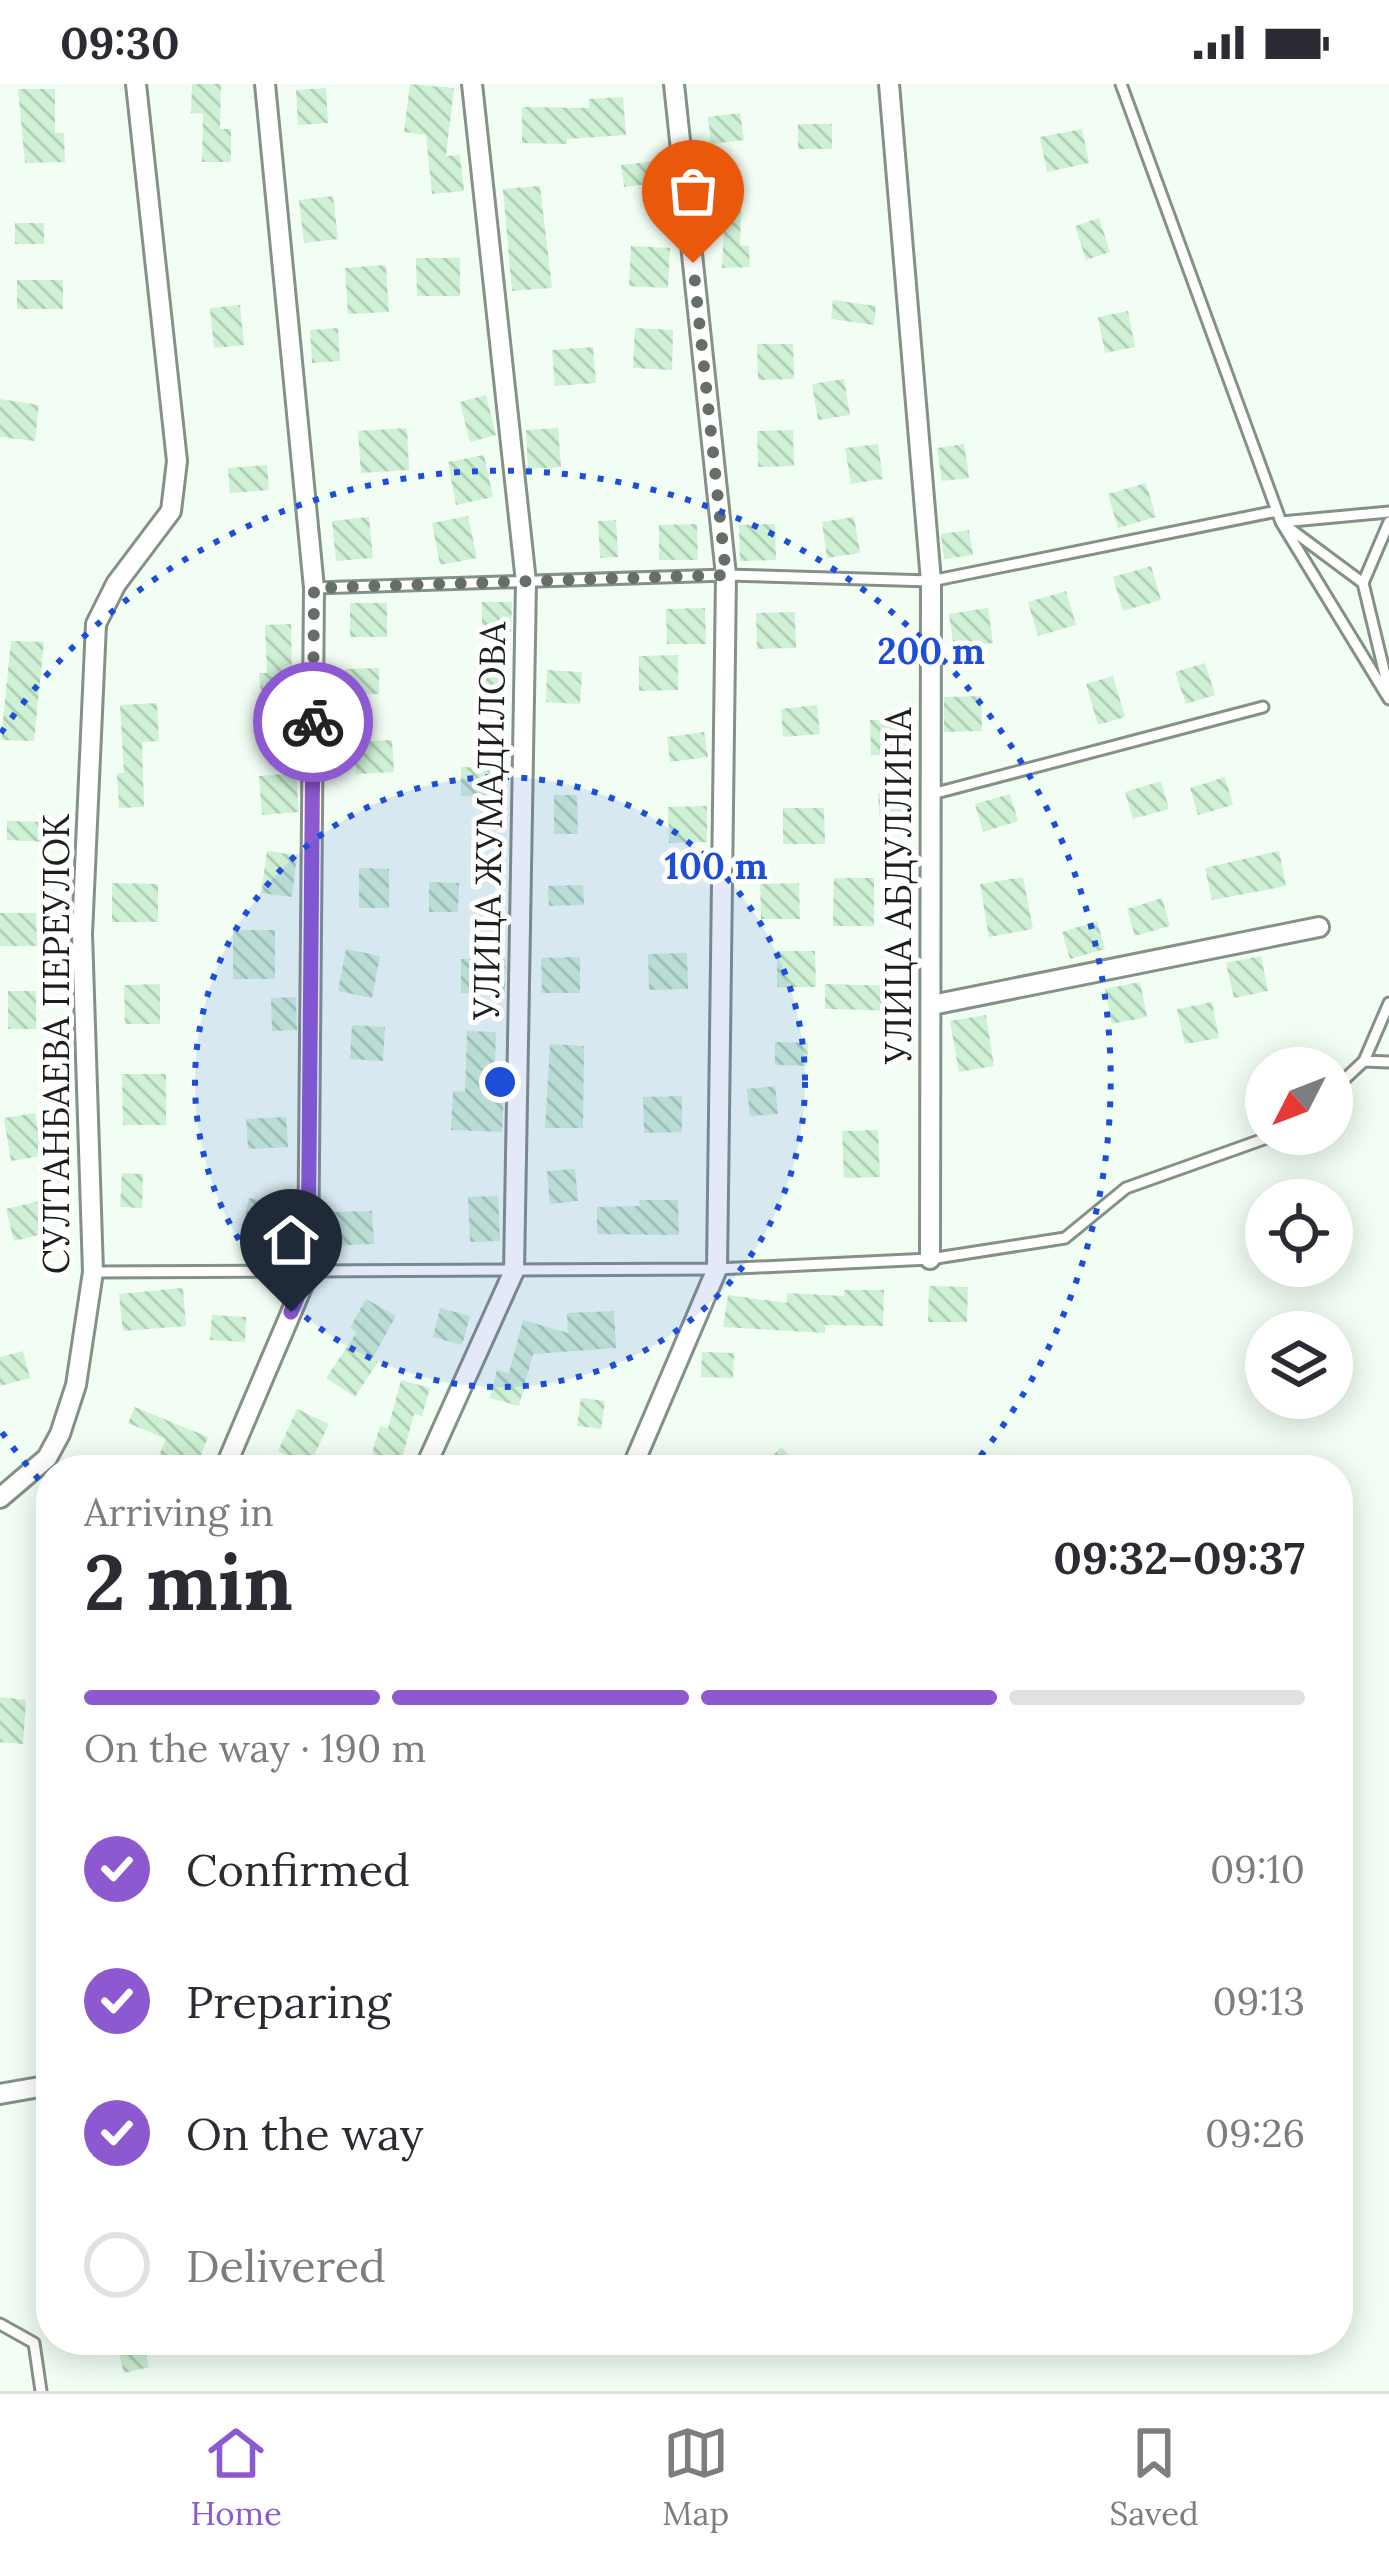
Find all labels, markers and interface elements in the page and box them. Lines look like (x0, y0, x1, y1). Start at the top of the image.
text: 09:30 (60, 14, 180, 71)
pin (642, 140, 744, 263)
icon: bag (660, 158, 726, 224)
street label: УЛИЦА ЖУМАДИЛОВА (463, 621, 515, 1021)
text: 200 m (877, 628, 985, 674)
courier (253, 662, 373, 782)
icon: bike (280, 689, 346, 755)
street label: УЛИЦА АБДУЛЛИНА (875, 708, 921, 1065)
street label: СУЛТАНБАЕВА ПЕРЕУЛОК (33, 813, 79, 1274)
text: 100 m (665, 843, 768, 889)
north arrow (1245, 1047, 1353, 1155)
map controls (1245, 1047, 1353, 1419)
centre of rings (479, 1061, 521, 1103)
button: locate (1245, 1179, 1353, 1287)
pin (240, 1189, 342, 1312)
icon: home (258, 1207, 324, 1273)
button: layers (1245, 1311, 1353, 1419)
text: Arriving in (84, 1487, 274, 1537)
text: 09:32–09:37 (1053, 1529, 1305, 1586)
text: 2 min (84, 1532, 293, 1631)
text: On the way · 190 m (84, 1723, 426, 1773)
icon: check (84, 1836, 150, 1902)
text: Confirmed (186, 1841, 410, 1898)
text: 09:10 (1210, 1844, 1305, 1894)
icon: check (84, 1968, 150, 2034)
text: Preparing (186, 1973, 391, 2030)
text: 09:13 (1213, 1976, 1305, 2026)
icon: check (84, 2100, 150, 2166)
text: On the way (186, 2105, 424, 2162)
text: 09:26 (1205, 2108, 1305, 2158)
text: Delivered (186, 2237, 386, 2294)
tab: Home (190, 2420, 282, 2534)
tab: Map (662, 2420, 729, 2534)
tab: Saved (1110, 2420, 1199, 2534)

